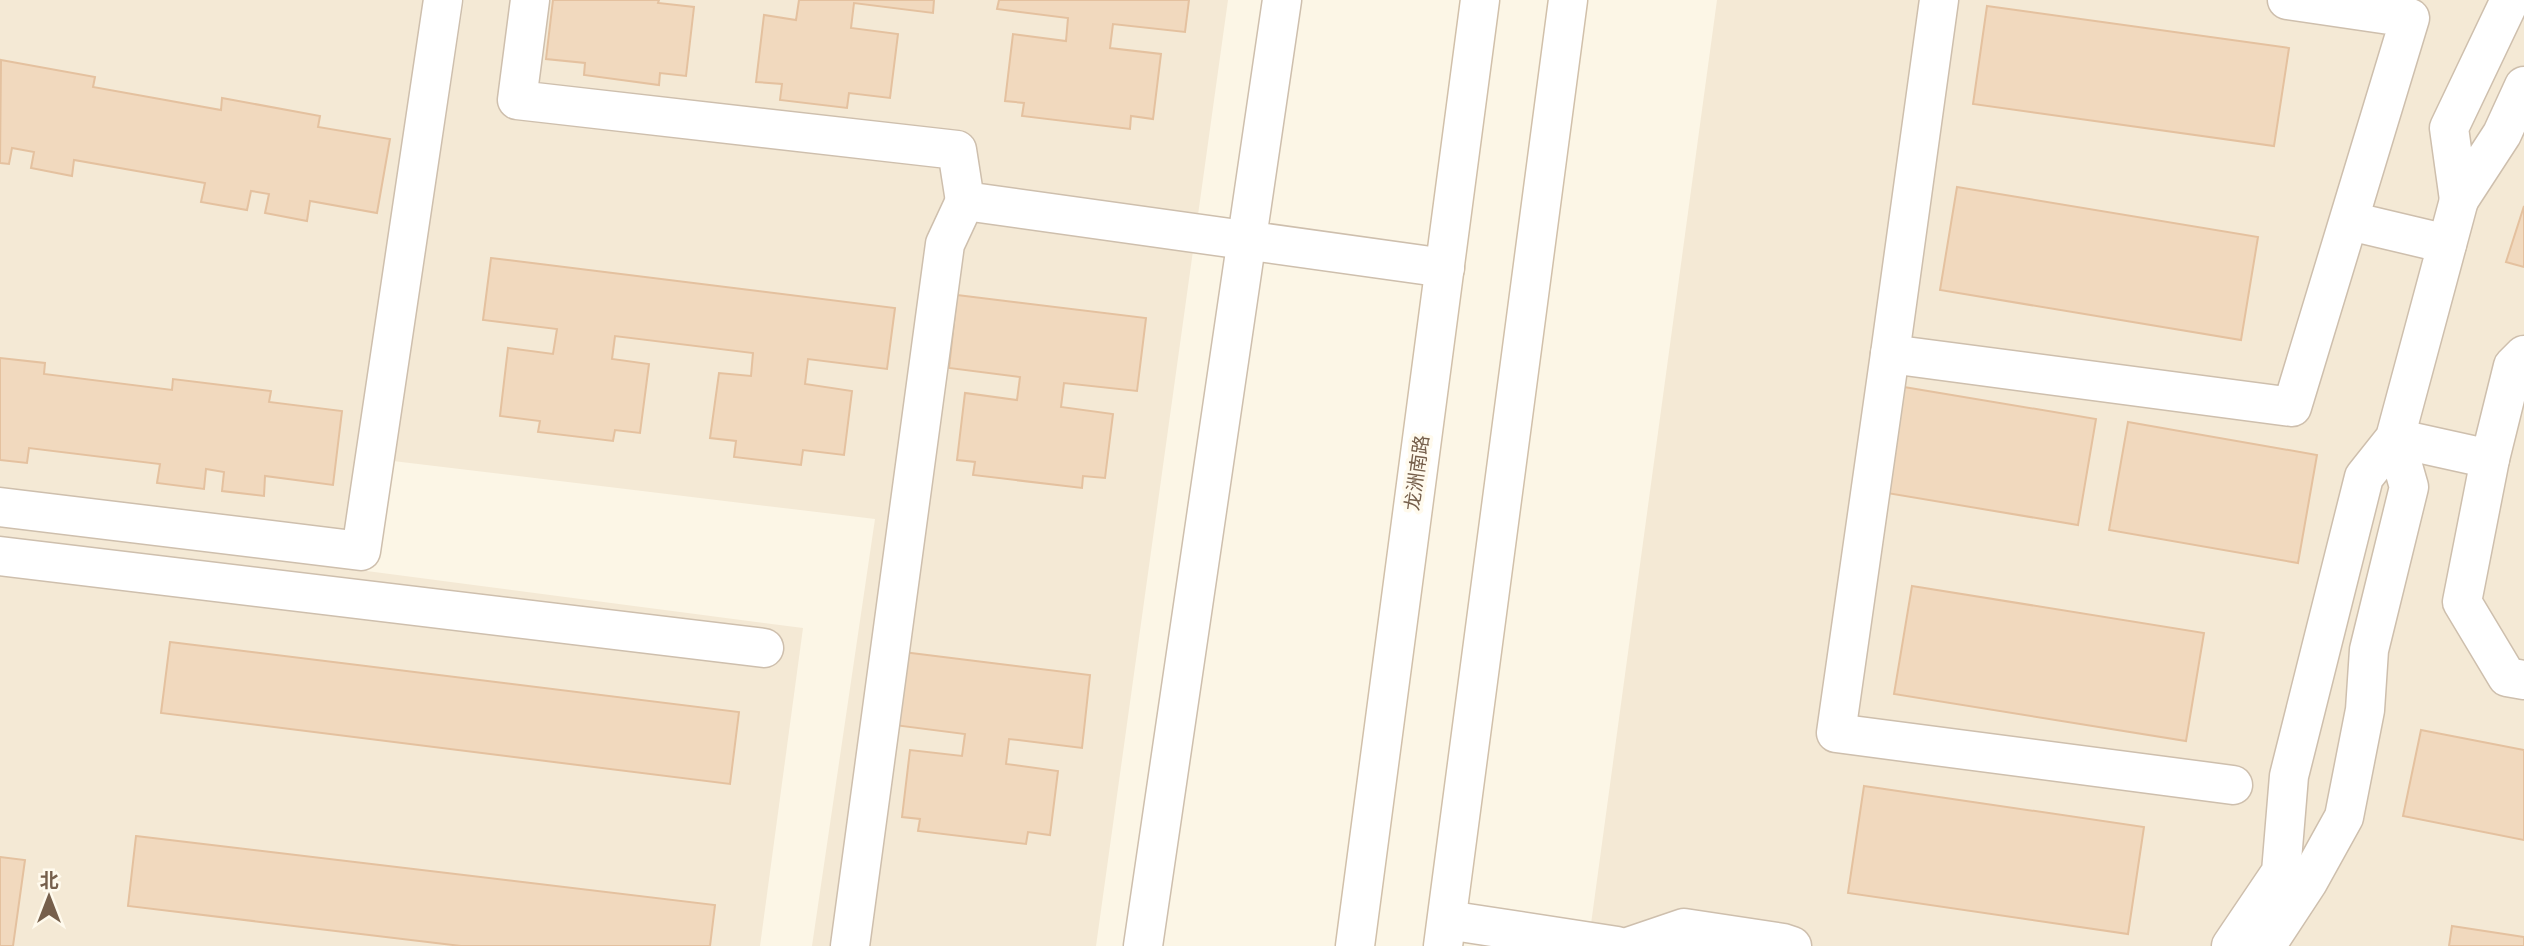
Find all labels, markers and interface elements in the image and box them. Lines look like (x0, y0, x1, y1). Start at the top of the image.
street label: 龙洲南路 (1399, 433, 1437, 513)
north arrow (14, 862, 84, 932)
text: 北 (39, 868, 59, 895)

